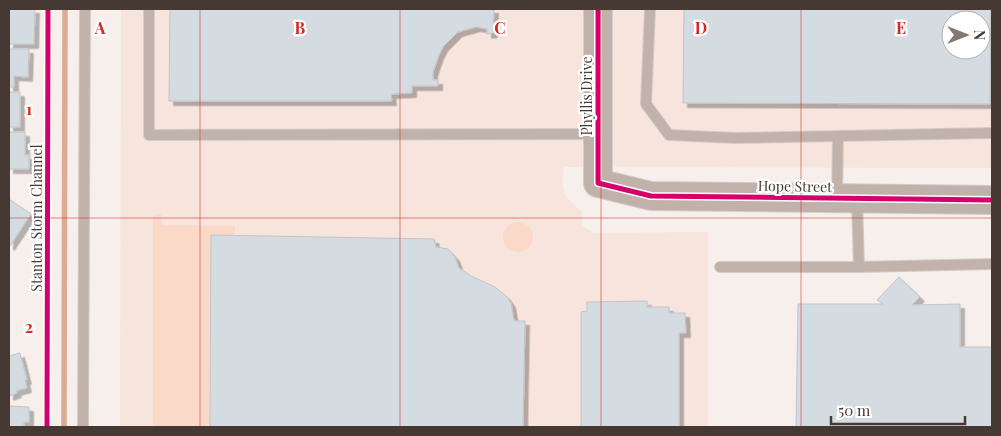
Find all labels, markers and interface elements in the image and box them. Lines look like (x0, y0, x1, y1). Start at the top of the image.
north arrow (941, 10, 991, 60)
text: A (94, 17, 106, 38)
text: B (295, 17, 306, 38)
text: C (494, 17, 506, 38)
text: D (695, 17, 707, 38)
text: E (896, 17, 906, 38)
text: N (970, 30, 989, 40)
street label: Phyllis Drive (577, 57, 596, 136)
text: 1 (26, 98, 32, 119)
street label: Stanton Storm Channel (27, 144, 46, 292)
street label: Hope Street (758, 176, 833, 196)
text: 2 (25, 316, 33, 337)
scale bar (831, 394, 965, 426)
text: 50 m (838, 400, 871, 420)

